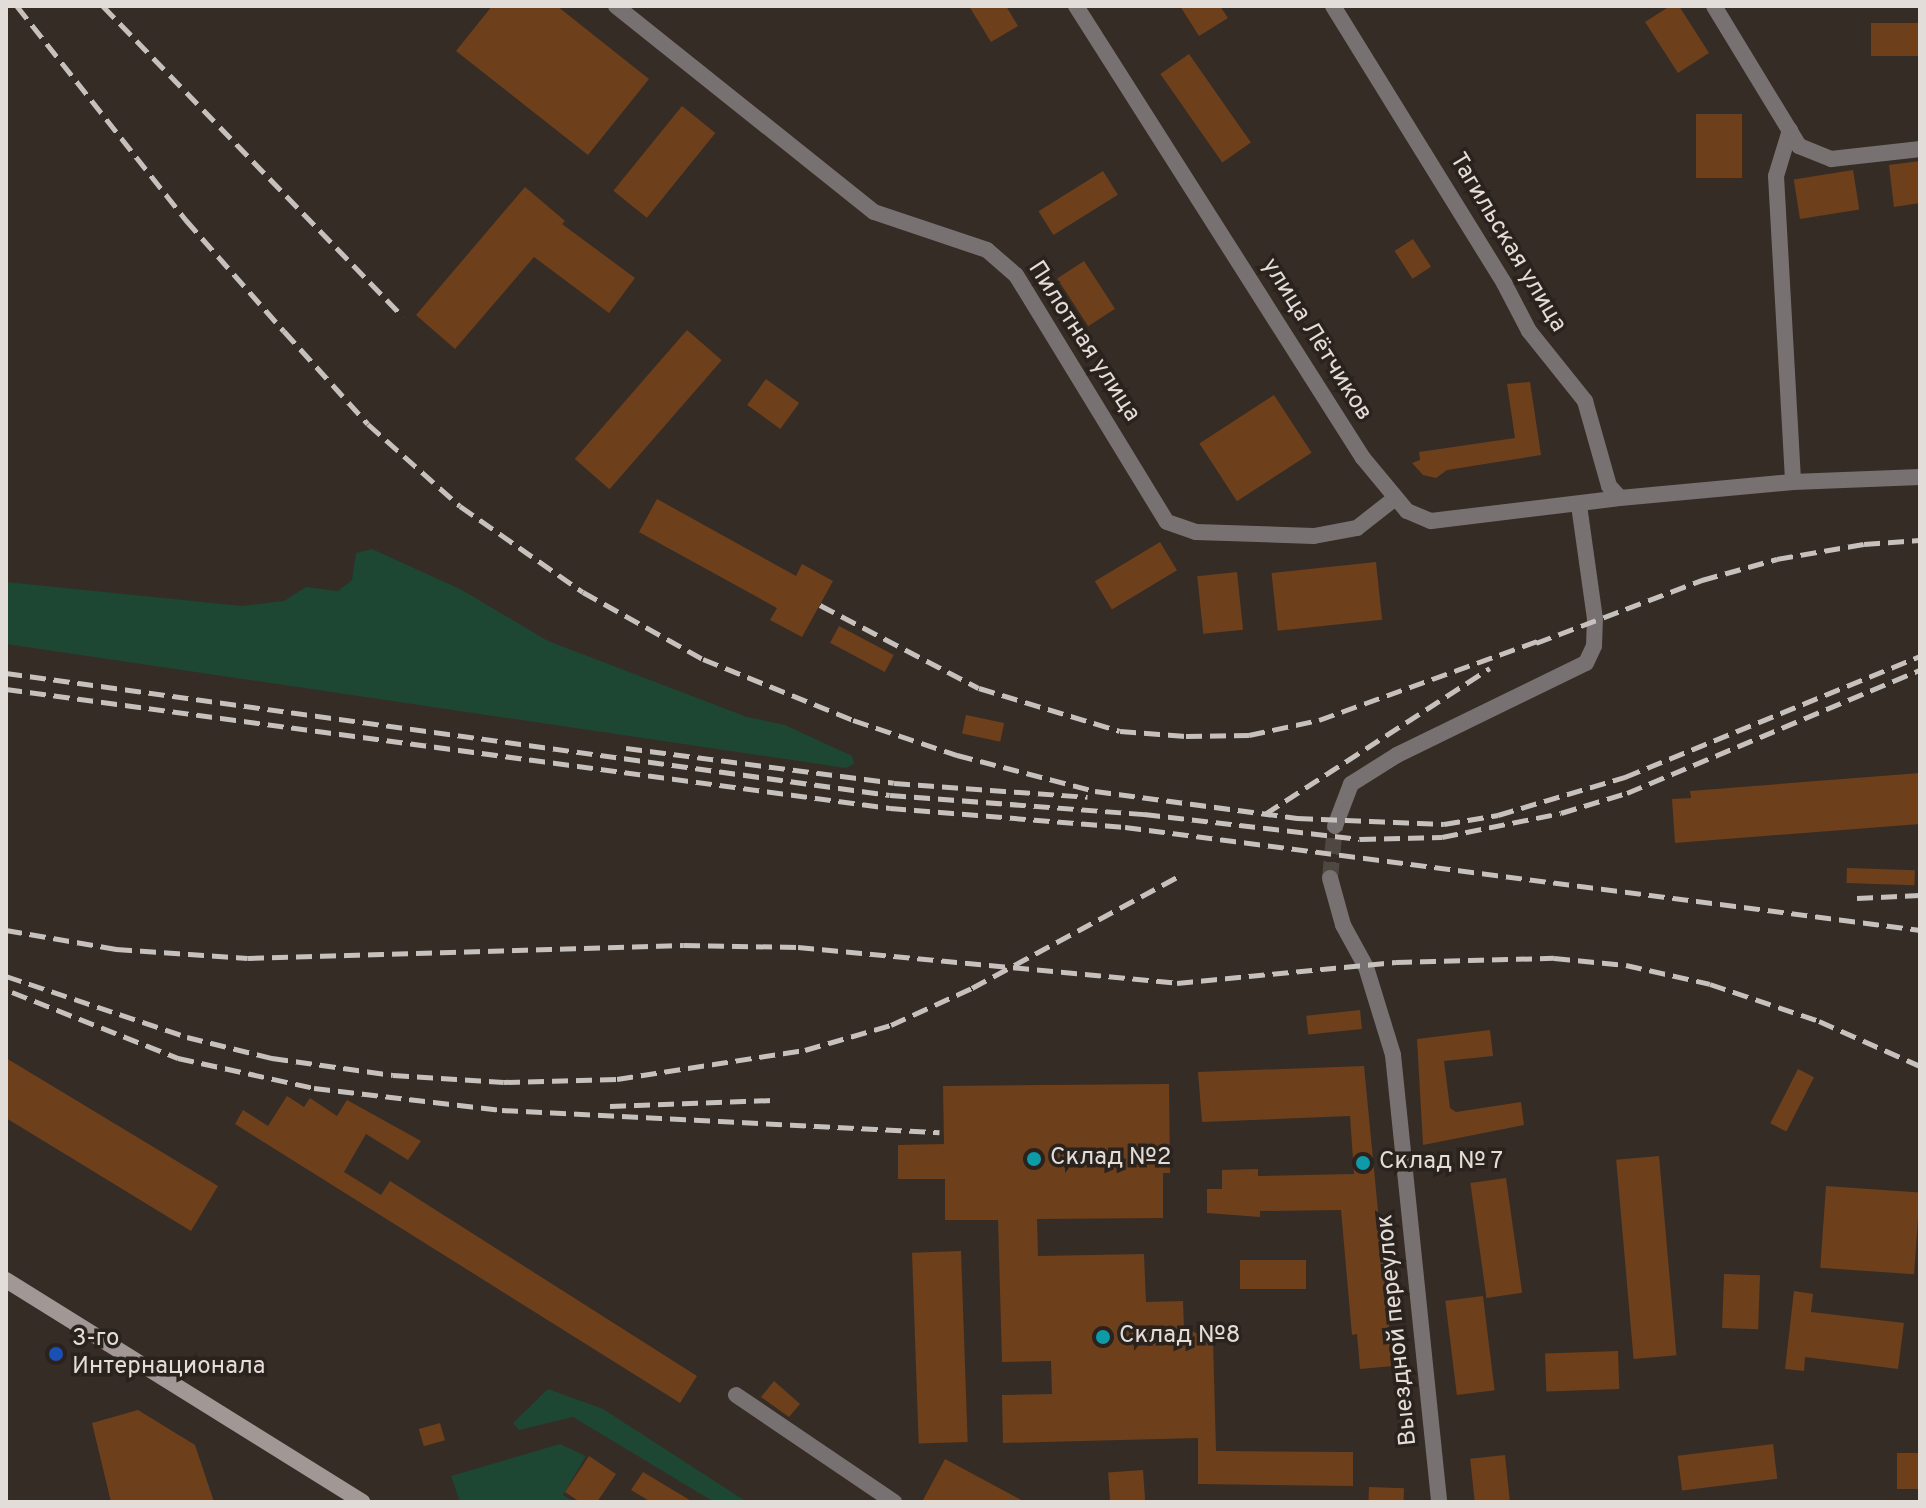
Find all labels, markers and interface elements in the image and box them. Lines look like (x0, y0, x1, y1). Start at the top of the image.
street label: Тагильская улица (1442, 148, 1572, 338)
street label: улица Лётчиков (1254, 253, 1378, 427)
street label: Пилотная улица (1020, 256, 1146, 428)
place label: Склад №2 (1050, 1145, 1171, 1173)
place label: Склад № 7 (1379, 1149, 1504, 1177)
marker: Склад №2 (1025, 1150, 1043, 1168)
marker: Склад № 7 (1354, 1154, 1372, 1172)
street label: Выездной переулок (1372, 1213, 1424, 1447)
place label: Склад №8 (1119, 1323, 1240, 1351)
place label: 3-го Интернационала (72, 1326, 265, 1382)
marker: Склад №8 (1094, 1328, 1112, 1346)
marker: 3-го Интернационала (47, 1345, 65, 1363)

